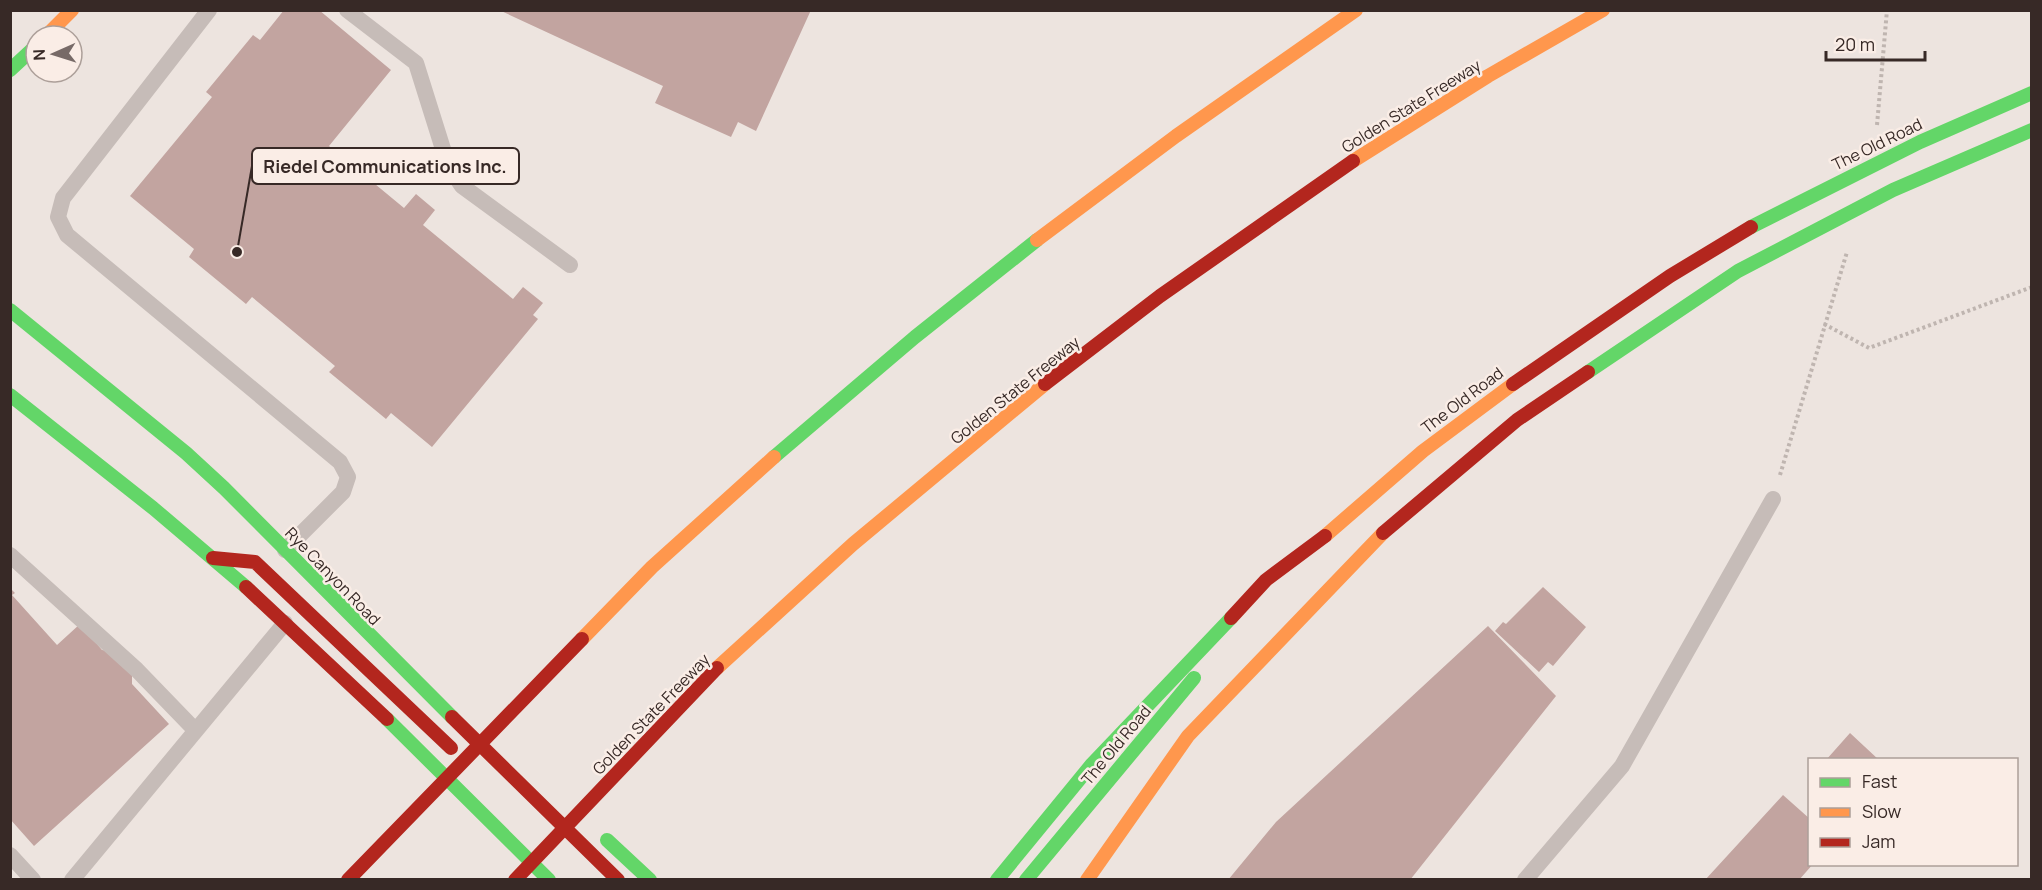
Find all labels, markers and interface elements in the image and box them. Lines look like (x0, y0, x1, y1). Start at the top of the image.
north arrow (24, 24, 84, 84)
scale bar (1826, 24, 1925, 62)
text: 20 m (1835, 32, 1875, 56)
text: N (28, 48, 50, 61)
street label: Golden State Freeway (1337, 54, 1485, 158)
street label: The Old Road (1828, 113, 1926, 175)
callout: Riedel Communications Inc. (252, 148, 519, 184)
text: Riedel Communications Inc. (263, 154, 507, 178)
street label: Golden State Freeway (946, 331, 1085, 449)
street label: The Old Road (1416, 362, 1508, 438)
street label: Rye Canyon Road (280, 522, 386, 630)
street label: Golden State Freeway (587, 648, 715, 779)
street label: The Old Road (1076, 701, 1156, 789)
legend (1808, 758, 2018, 866)
text: Fast (1862, 769, 1897, 793)
text: Slow (1862, 799, 1902, 823)
text: Jam (1862, 829, 1896, 853)

